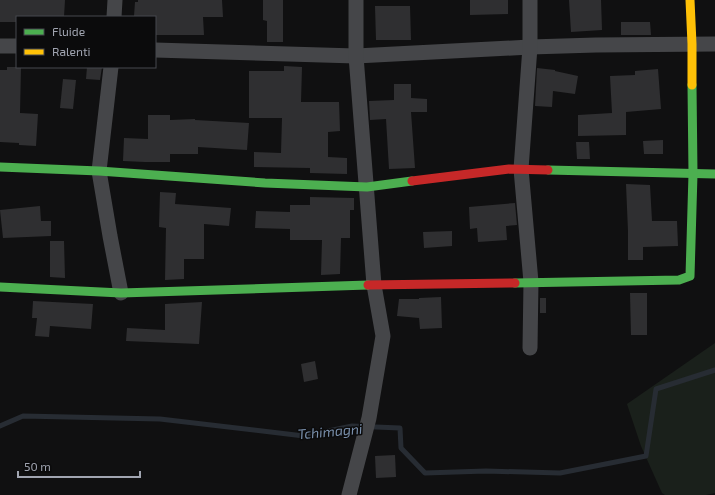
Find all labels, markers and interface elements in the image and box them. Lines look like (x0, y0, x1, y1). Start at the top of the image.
legend (16, 16, 156, 68)
text: Fluide (52, 24, 85, 38)
text: Ralenti (52, 44, 91, 58)
water label: Tchimagni (297, 420, 364, 442)
scale bar (18, 453, 140, 479)
text: 50 m (24, 459, 51, 473)

